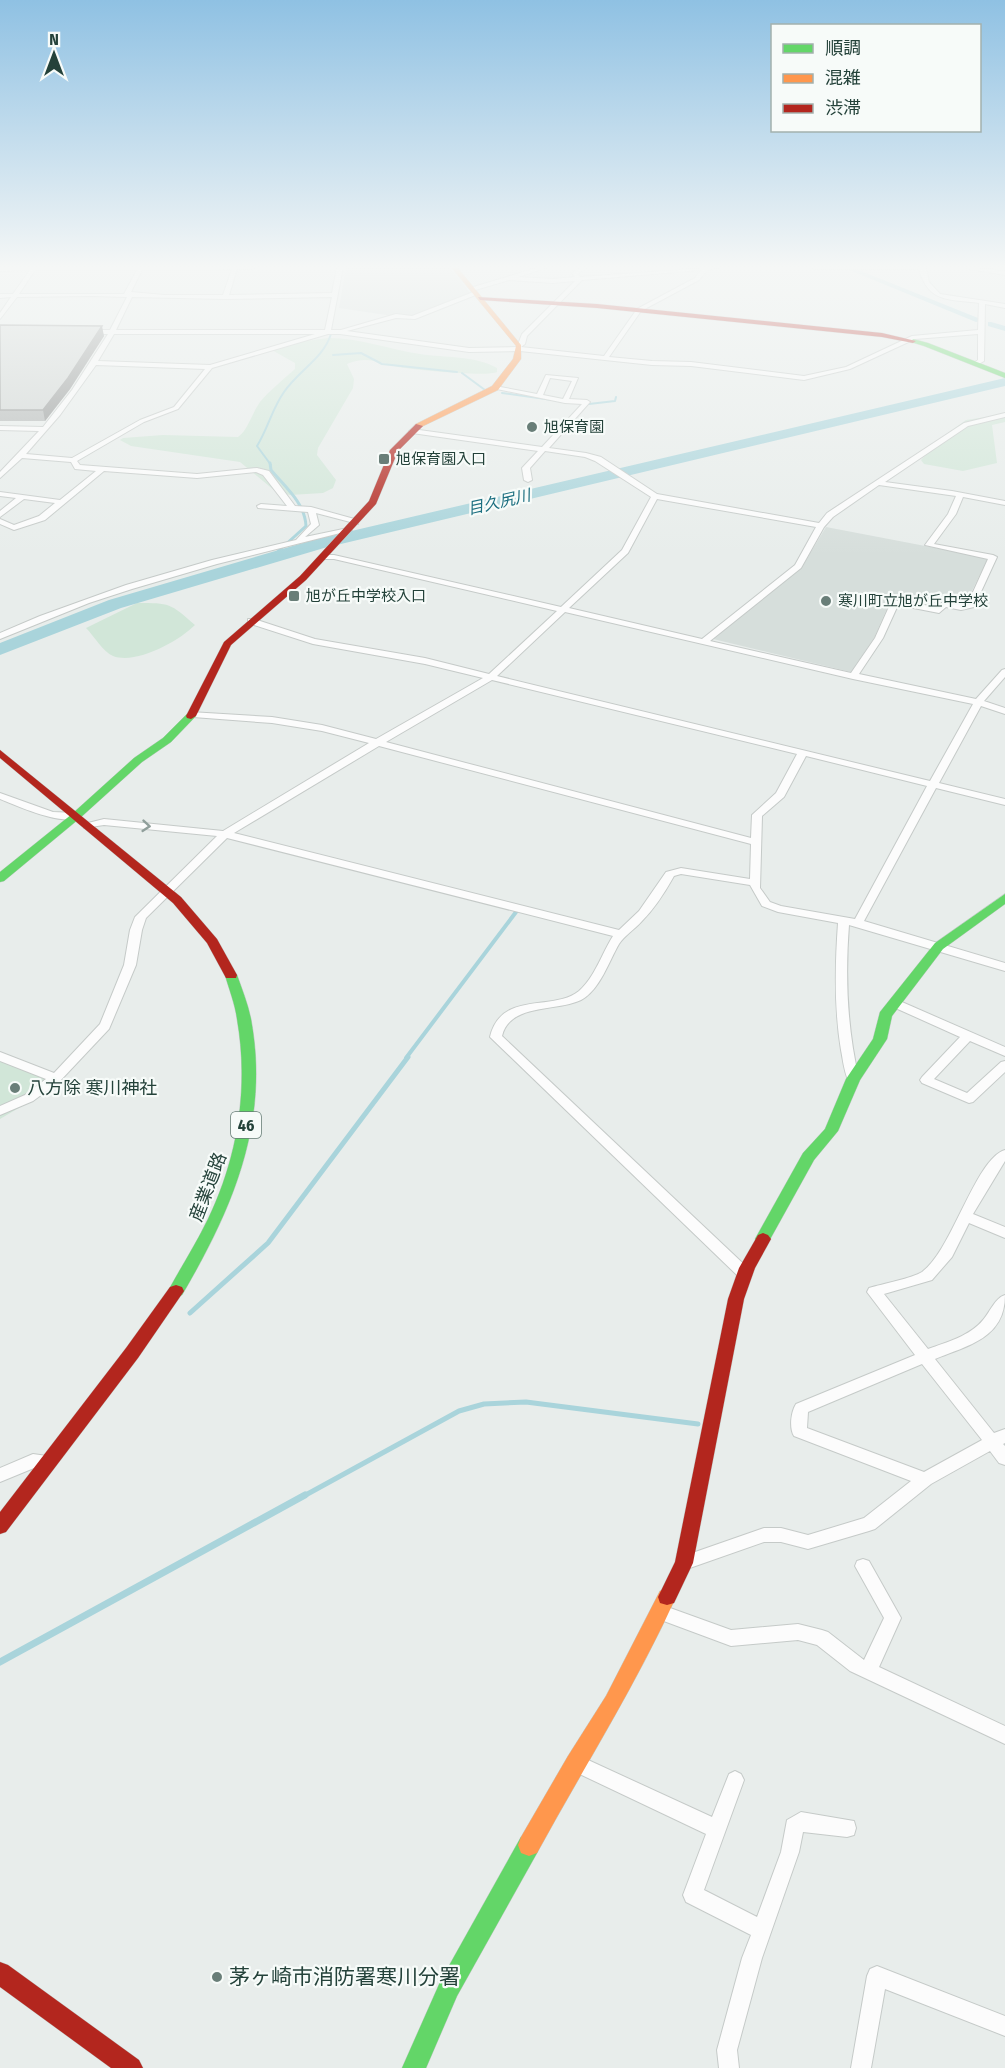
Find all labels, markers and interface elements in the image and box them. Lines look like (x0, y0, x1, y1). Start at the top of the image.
north arrow (24, 24, 84, 84)
legend (771, 24, 981, 132)
text: N (49, 30, 59, 49)
text: 順調 (825, 37, 861, 59)
text: 混雑 (825, 67, 861, 89)
text: 渋滞 (825, 97, 861, 119)
place label: 旭保育園 (544, 418, 604, 436)
marker: 旭保育園 (525, 420, 539, 434)
place label: 旭保育園入口 (396, 450, 486, 468)
marker: 旭保育園入口 (377, 452, 391, 466)
water label: 目久尻川 (466, 485, 534, 518)
place label: 旭が丘中学校入口 (306, 587, 426, 605)
marker: 旭が丘中学校入口 (287, 589, 301, 603)
place label: 寒川町立旭が丘中学校 (838, 592, 988, 610)
marker: 寒川町立旭が丘中学校 (819, 594, 833, 608)
one-way arrow (141, 819, 150, 832)
place label: 八方除 寒川神社 (27, 1077, 157, 1099)
marker: 八方除 寒川神社 (8, 1081, 22, 1095)
road number: 46 (231, 1112, 261, 1138)
street label: 産業道路 (185, 1149, 231, 1225)
place label: 茅ヶ崎市消防署寒川分署 (229, 1964, 460, 1990)
marker: 茅ヶ崎市消防署寒川分署 (210, 1970, 224, 1984)

